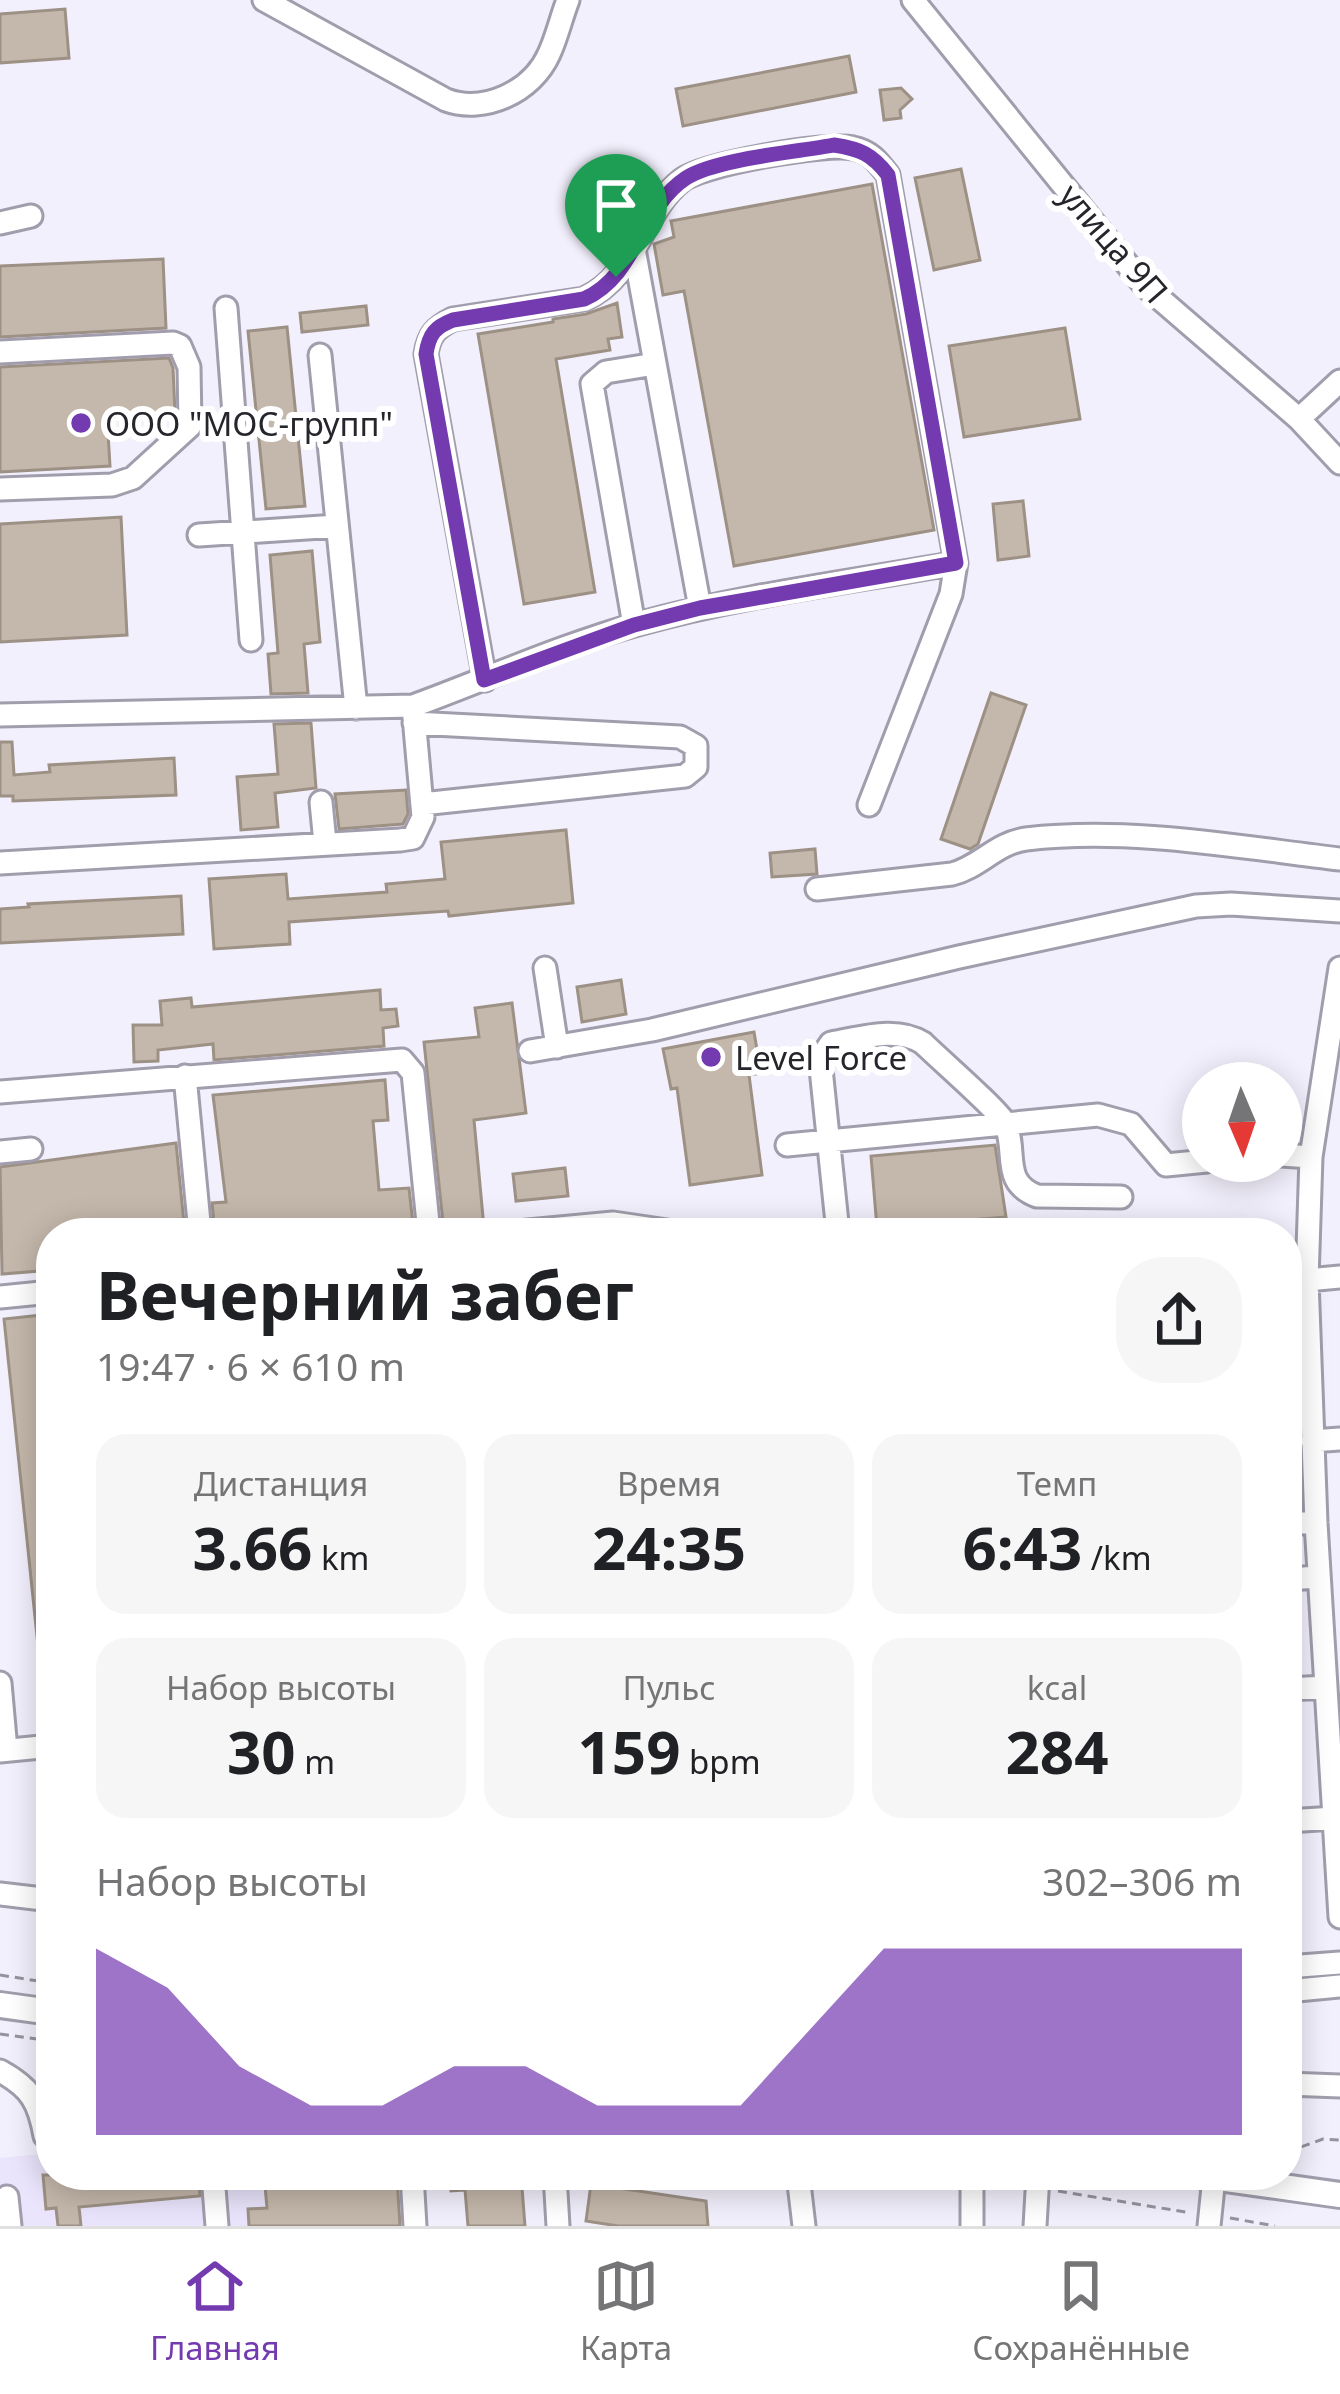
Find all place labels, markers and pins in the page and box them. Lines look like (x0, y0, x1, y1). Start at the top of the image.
pin (565, 154, 667, 277)
place label: ООО "МОС-групп" (105, 401, 393, 446)
marker: ООО "МОС-групп" (68, 410, 94, 436)
place label: Level Force (735, 1035, 907, 1080)
marker: Level Force (698, 1044, 724, 1070)

